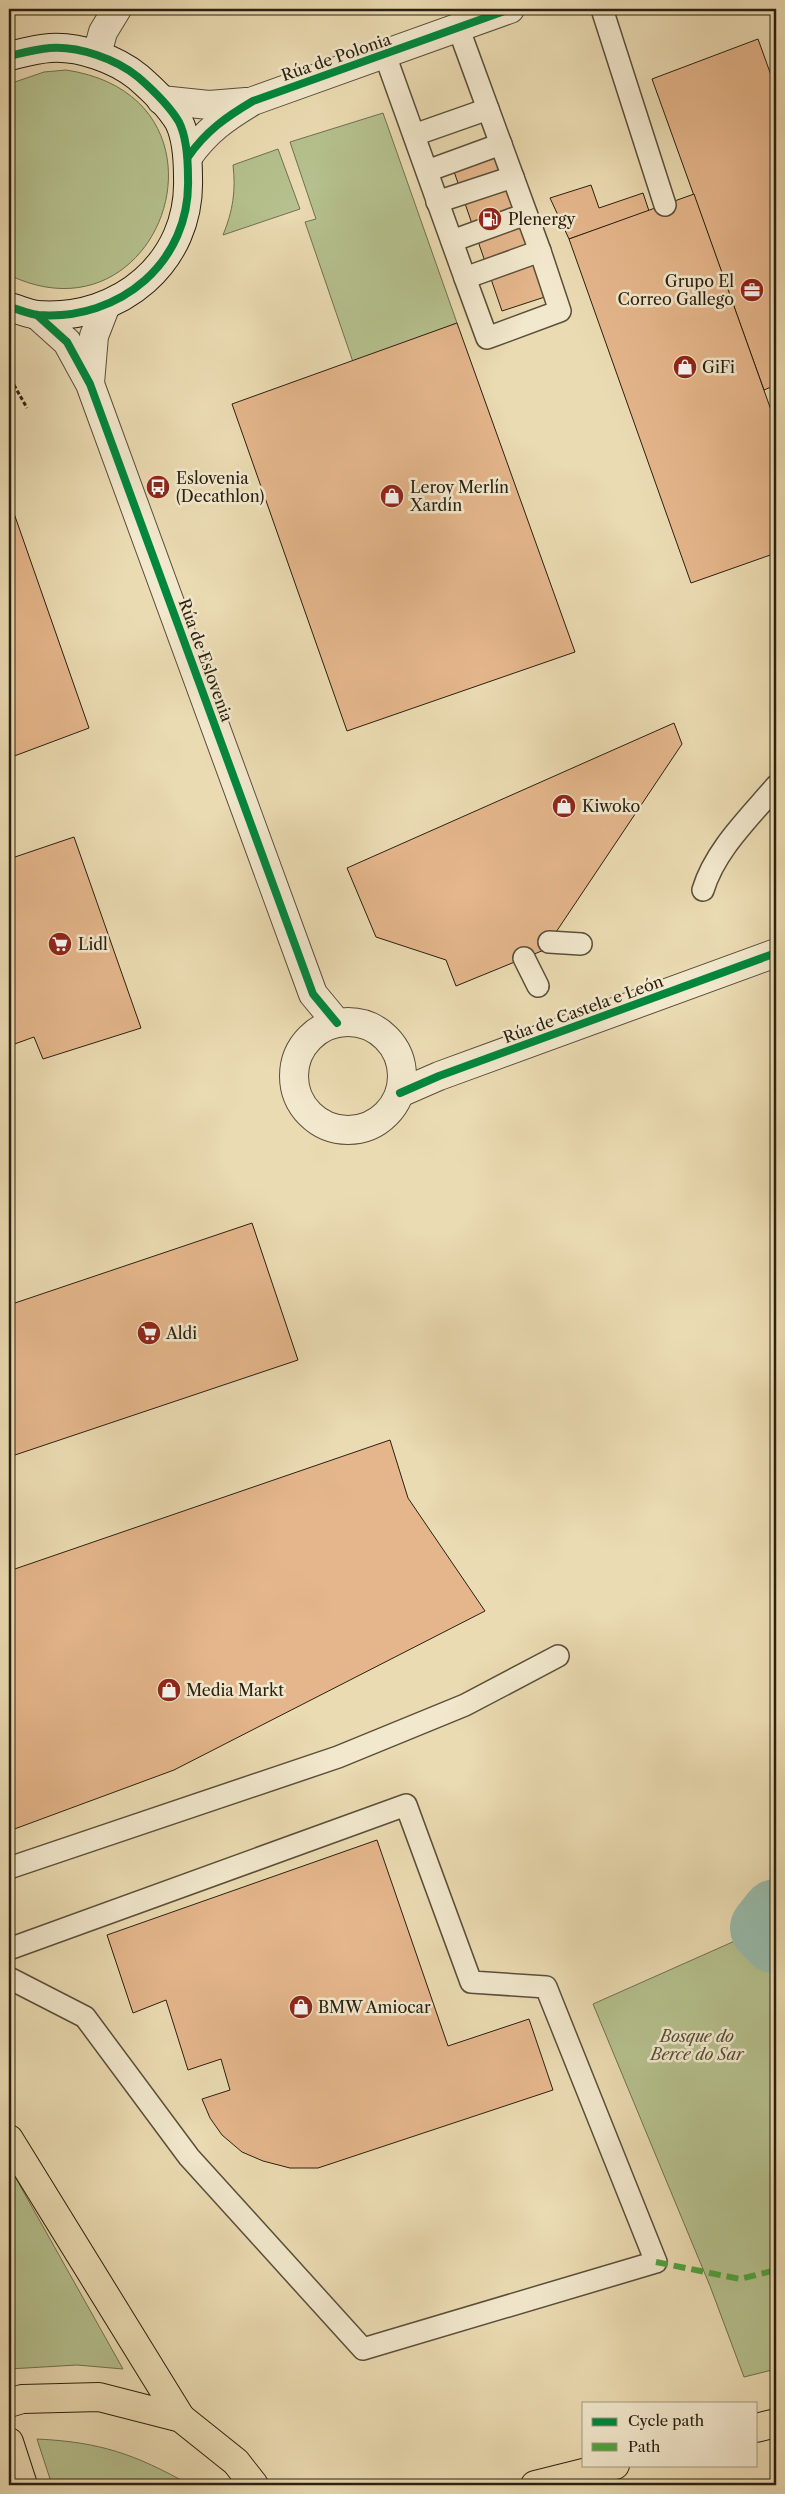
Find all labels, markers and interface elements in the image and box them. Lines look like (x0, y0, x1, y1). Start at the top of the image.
street label: Rúa de Polonia (279, 29, 394, 85)
fuel station icon: Plenergy (477, 206, 503, 232)
place label: Plenergy (508, 209, 576, 229)
place label: Grupo El Correo Gallego (618, 271, 734, 309)
office icon: Grupo El Correo Gallego (739, 277, 765, 303)
shop icon: GiFi (672, 354, 698, 380)
place label: GiFi (702, 357, 735, 377)
place label: Eslovenia (Decathlon) (176, 468, 265, 506)
bus stop icon: Eslovenia (Decathlon) (145, 474, 171, 500)
place label: Leroy Merlín Xardín (409, 477, 509, 515)
shop icon: Leroy Merlín Xardín (379, 483, 405, 509)
street label: Rúa de Eslovenia (174, 596, 238, 725)
shop icon: Kiwoko (551, 793, 577, 819)
place label: Kiwoko (582, 796, 640, 816)
supermarket icon: Lidl (47, 931, 73, 957)
place label: Lidl (78, 934, 108, 954)
street label: Rúa de Castela e León (500, 971, 666, 1047)
supermarket icon: Aldi (136, 1320, 162, 1346)
place label: Aldi (165, 1323, 197, 1343)
shop icon: Media Markt (156, 1677, 182, 1703)
place label: Media Markt (186, 1680, 284, 1700)
shop icon: BMW Amiocar (288, 1994, 314, 2020)
place label: BMW Amiocar (318, 1997, 431, 2017)
park label: Bosque do Berce do Sar (648, 2026, 745, 2064)
legend (582, 2402, 758, 2466)
text: Cycle path (628, 2411, 705, 2430)
text: Path (628, 2437, 661, 2456)

